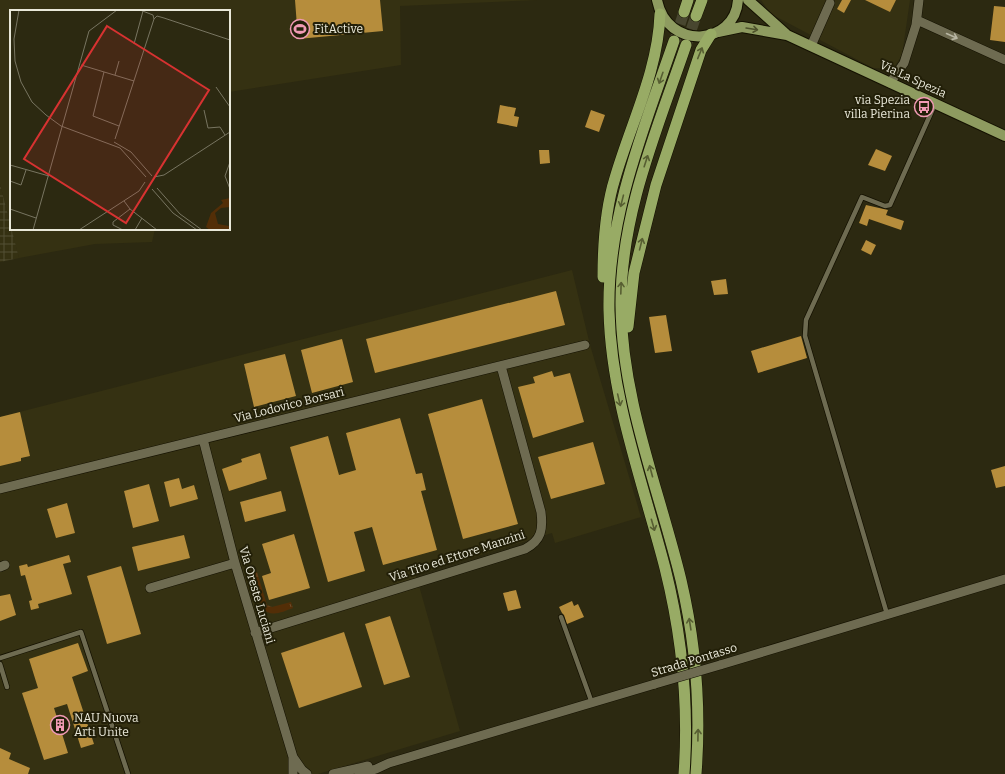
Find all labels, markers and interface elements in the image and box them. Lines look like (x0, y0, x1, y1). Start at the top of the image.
inset map (10, 10, 230, 230)
sports icon: FitActive (289, 18, 311, 40)
place label: FitActive (314, 22, 363, 36)
one-way arrow (746, 25, 759, 33)
one-way arrow (946, 33, 958, 40)
one-way arrow (697, 48, 705, 60)
street label: Via La Spezia (877, 57, 949, 101)
one-way arrow (657, 71, 665, 83)
place label: via Spezia villa Pierina (843, 93, 910, 121)
bus stop icon: via Spezia villa Pierina (913, 96, 935, 118)
one-way arrow (643, 155, 650, 168)
one-way arrow (617, 195, 625, 208)
one-way arrow (638, 238, 645, 251)
one-way arrow (618, 282, 625, 295)
street label: Via Lodovico Borsari (232, 384, 346, 425)
one-way arrow (616, 393, 624, 406)
one-way arrow (647, 465, 654, 478)
one-way arrow (650, 518, 658, 531)
street label: Via Tito ed Ettore Manzini (387, 527, 527, 585)
street label: Via Oreste Luciani (236, 545, 278, 646)
one-way arrow (685, 618, 693, 631)
street label: Strada Pontasso (649, 640, 739, 680)
place label: NAU Nuova Arti Unite (74, 711, 139, 739)
building icon: NAU Nuova Arti Unite (49, 714, 71, 736)
one-way arrow (694, 729, 702, 742)

